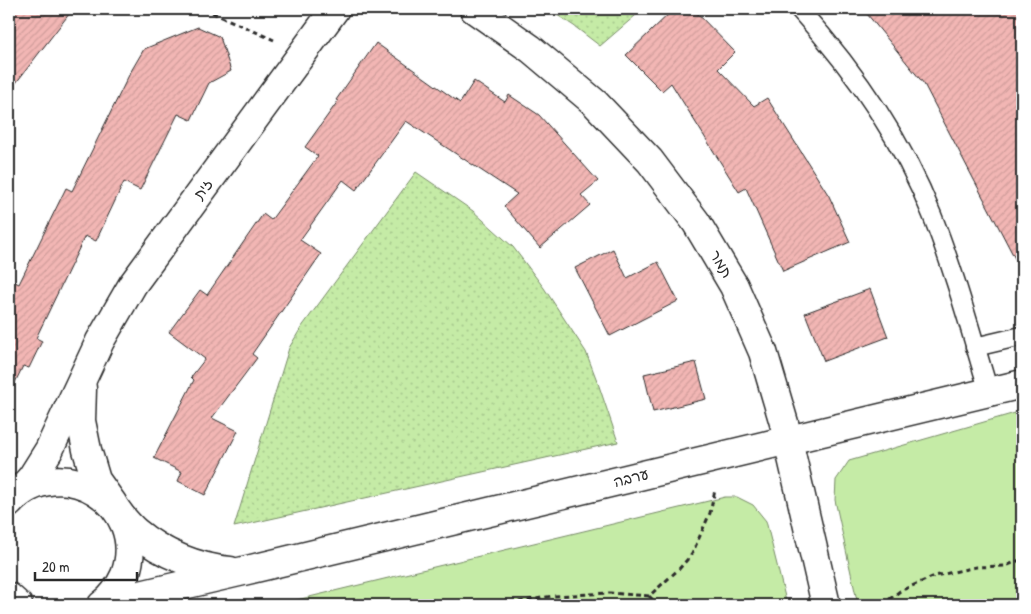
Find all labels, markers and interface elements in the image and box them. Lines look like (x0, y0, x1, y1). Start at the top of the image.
street label: זית (187, 174, 217, 204)
street label: תמר (705, 246, 738, 282)
street label: ערבה (611, 463, 651, 492)
scale bar (35, 549, 138, 581)
text: 20 m (42, 556, 69, 577)

